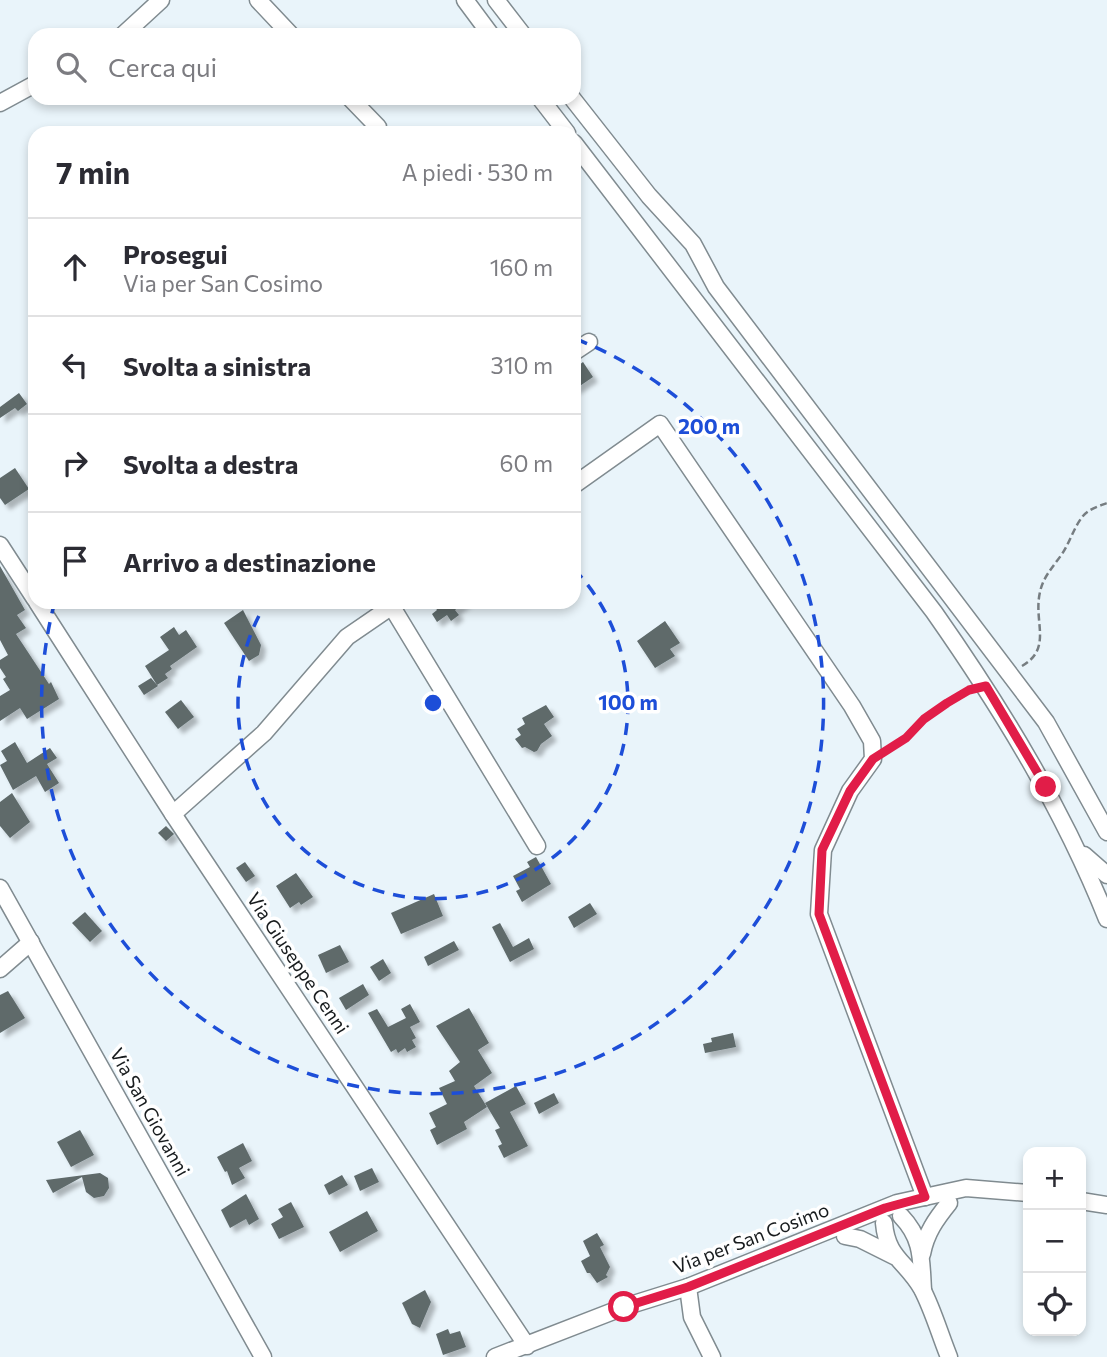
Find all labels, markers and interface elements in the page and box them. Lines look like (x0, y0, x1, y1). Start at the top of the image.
search box (28, 28, 581, 105)
icon: search (52, 48, 90, 86)
text: Cerca qui (108, 51, 217, 82)
text: 7 min (56, 153, 130, 190)
text: A piedi · 530 m (402, 158, 553, 186)
text: Prosegui (123, 238, 228, 269)
icon: ahead (56, 248, 94, 286)
text: 160 m (490, 253, 553, 281)
text: Via per San Cosimo (123, 269, 323, 297)
icon: left (56, 346, 94, 384)
text: Svolta a sinistra (123, 350, 311, 381)
text: 310 m (491, 351, 553, 379)
text: 200 m (678, 413, 740, 438)
icon: right (56, 444, 94, 482)
text: Svolta a destra (123, 448, 298, 479)
text: 60 m (500, 449, 553, 477)
icon: arrive (56, 542, 94, 580)
text: Arrivo a destinazione (123, 546, 376, 577)
text: 100 m (598, 689, 658, 714)
centre of rings (421, 691, 445, 715)
route end (1030, 771, 1061, 802)
street label: Via Giuseppe Cenni (243, 888, 354, 1038)
street label: Via San Giovanni (106, 1044, 195, 1180)
map controls (1023, 1147, 1086, 1336)
button: + (1023, 1147, 1086, 1210)
street label: Via per San Cosimo (670, 1197, 832, 1278)
button: − (1023, 1210, 1086, 1273)
button: locate (1023, 1273, 1086, 1336)
route start (608, 1291, 639, 1322)

